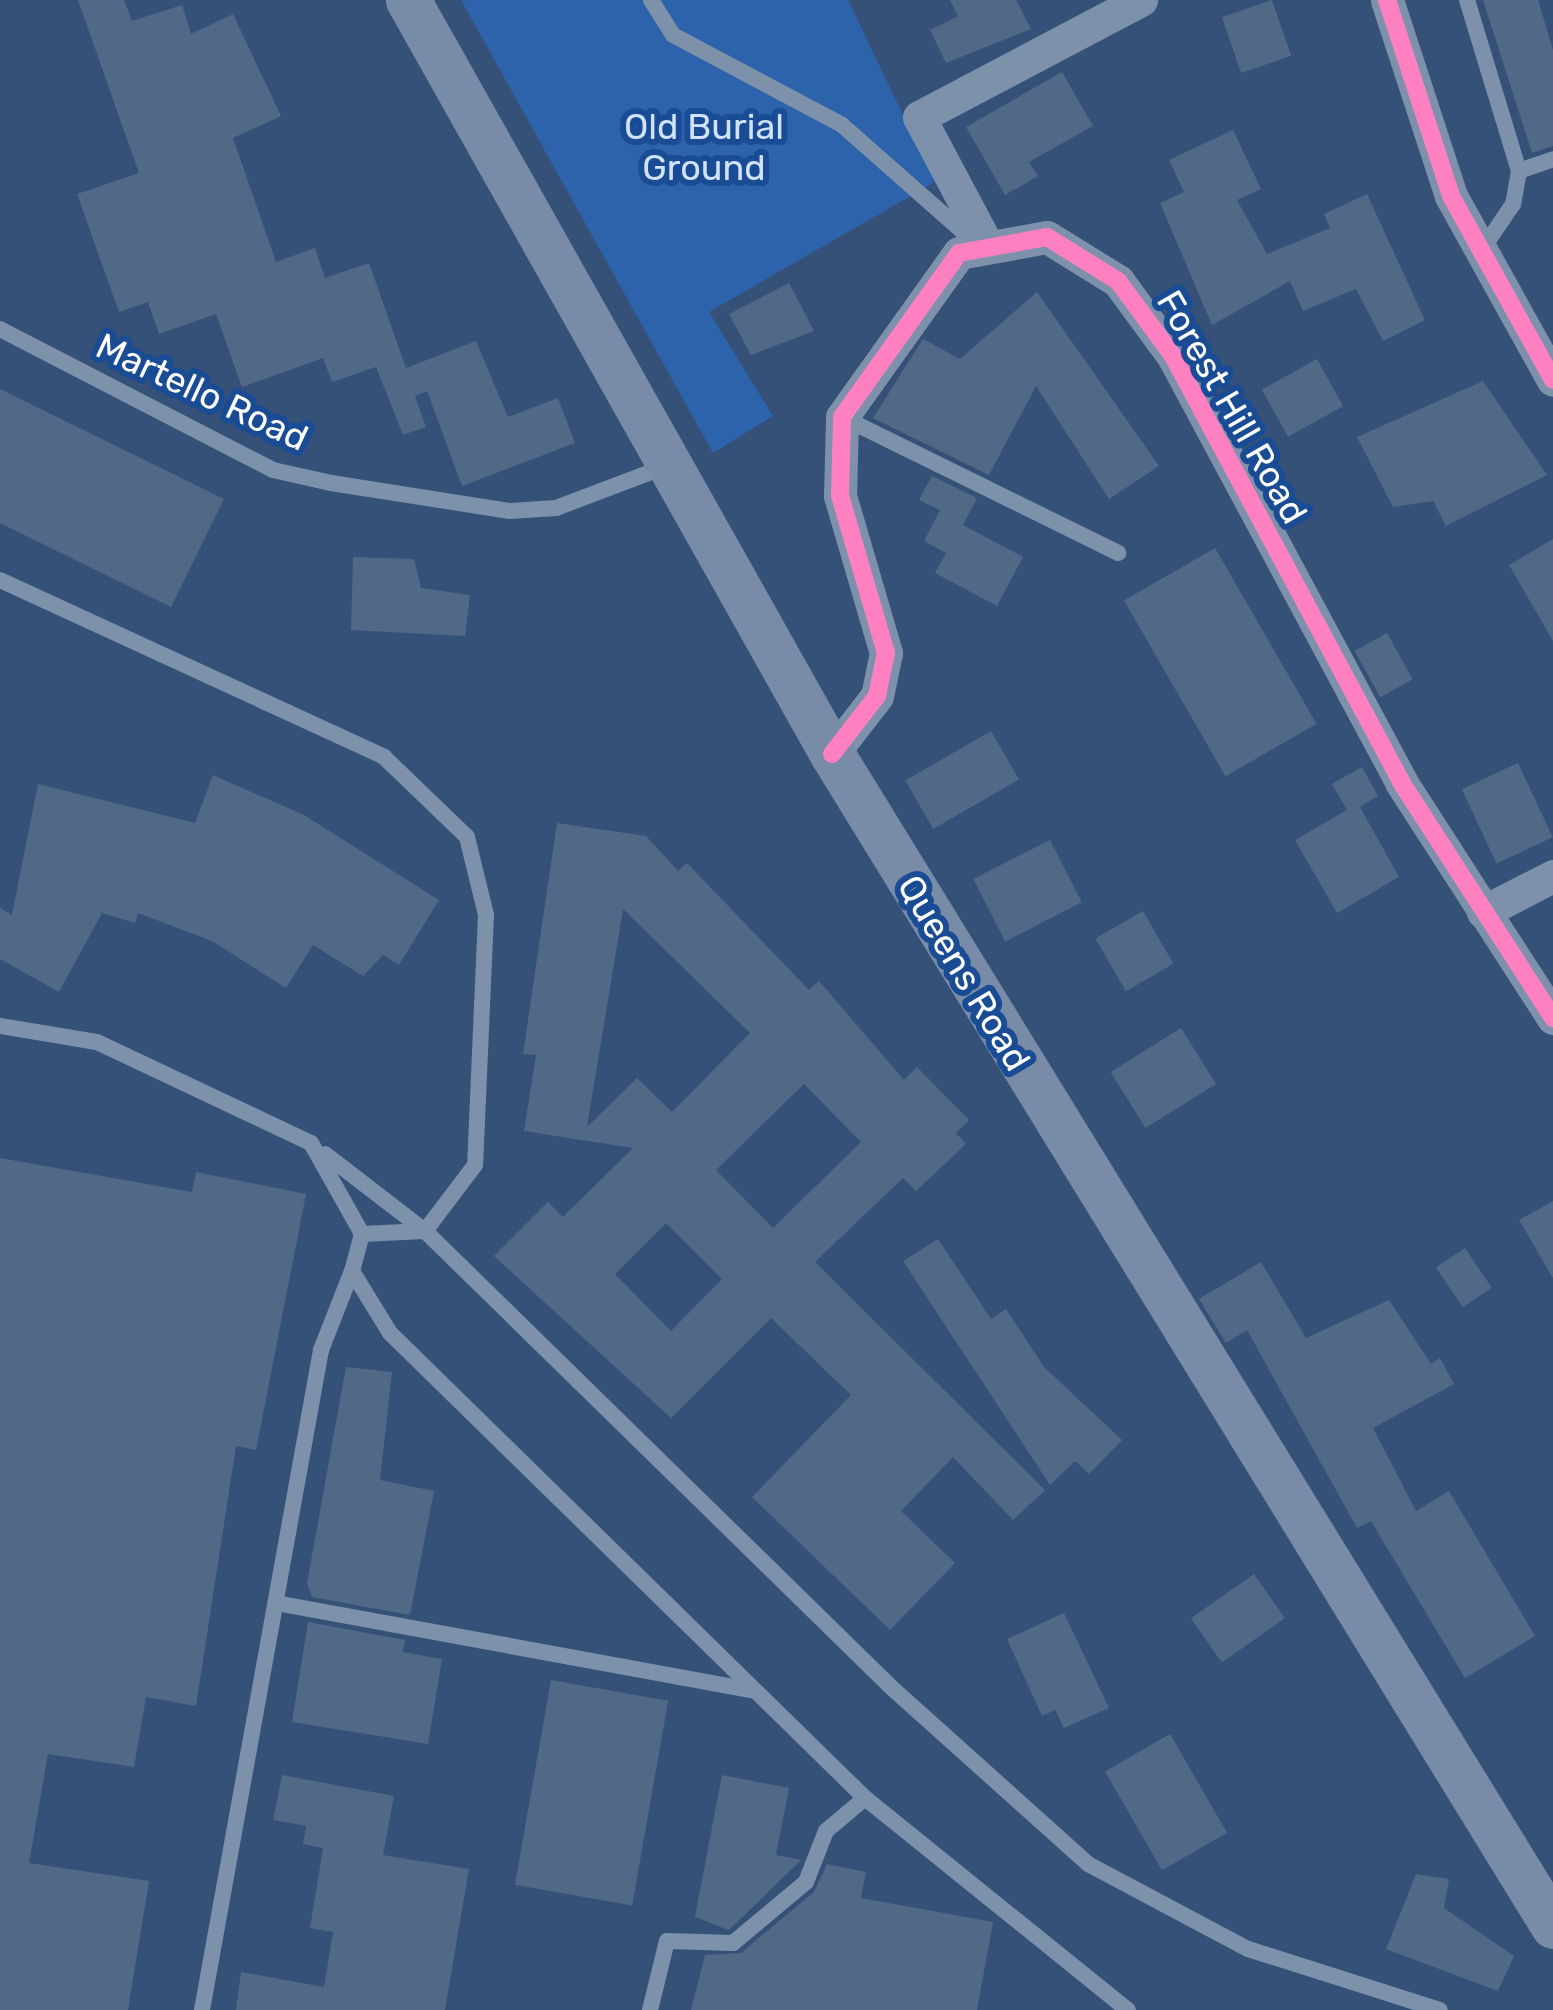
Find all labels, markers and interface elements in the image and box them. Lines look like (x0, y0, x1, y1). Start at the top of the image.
park label: Old Burial Ground (624, 104, 784, 189)
street label: Forest Hill Road (1148, 283, 1316, 531)
street label: Martello Road (89, 324, 315, 460)
street label: Queens Road (889, 867, 1039, 1079)

